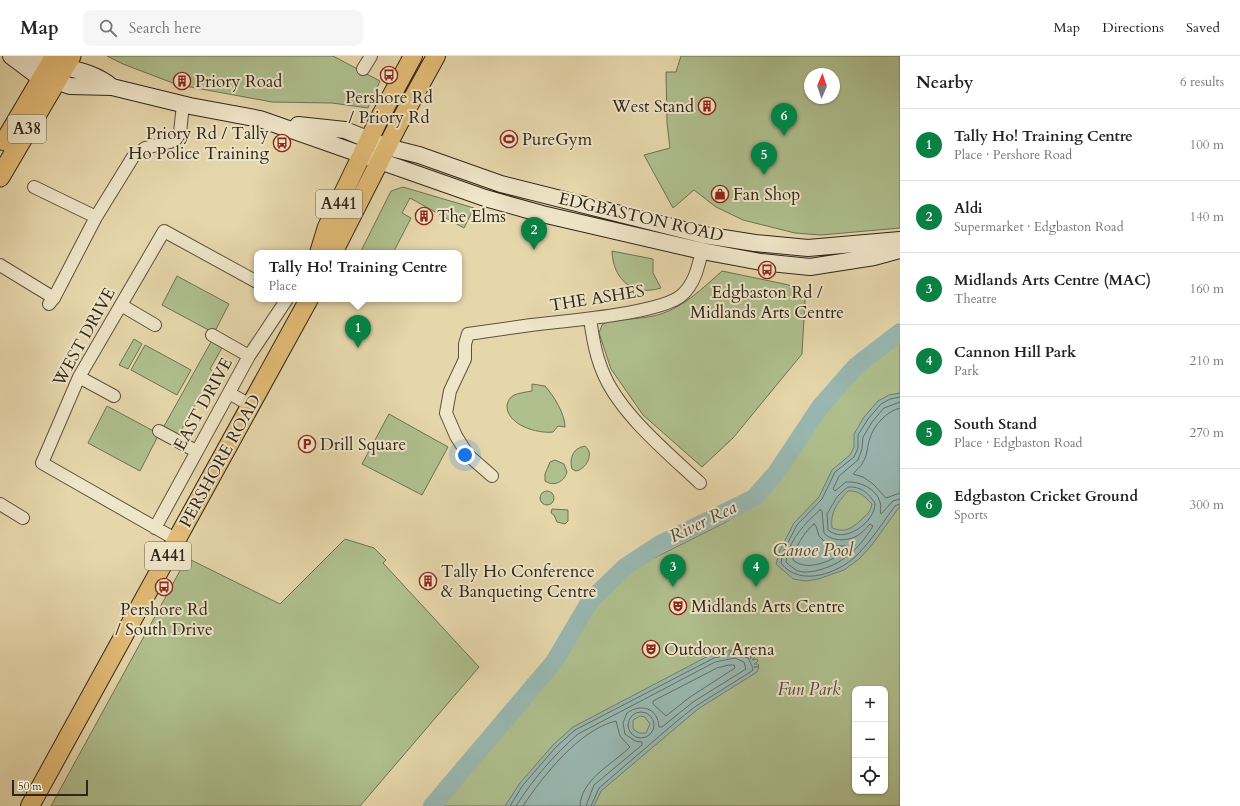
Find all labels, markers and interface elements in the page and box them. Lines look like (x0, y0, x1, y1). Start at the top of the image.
search box (83, 10, 363, 46)
text: Map (20, 15, 59, 41)
icon: search (97, 17, 119, 39)
text: Search here (129, 18, 201, 38)
text: Map (1054, 18, 1080, 37)
text: Directions (1102, 18, 1164, 37)
text: Saved (1186, 18, 1220, 37)
bus stop icon: Pershore Rd / Priory Rd (379, 65, 399, 85)
north arrow (804, 68, 840, 104)
place label: Priory Road (195, 70, 282, 93)
building icon: Priory Road (172, 71, 192, 91)
text: Nearby (916, 71, 973, 94)
text: 6 results (1180, 73, 1224, 91)
place label: Pershore Rd / Priory Rd (345, 86, 433, 129)
place label: West Stand (611, 95, 694, 118)
building icon: West Stand (697, 96, 717, 116)
pin: 6 (771, 103, 797, 136)
road number: A38 (8, 115, 46, 143)
place label: Priory Rd / Tally Ho Police Training (128, 122, 269, 165)
text: Tally Ho! Training Centre (954, 126, 1133, 146)
place label: PureGym (522, 128, 593, 151)
sports icon: PureGym (499, 129, 519, 149)
bus stop icon: Priory Rd / Tally Ho Police Training (272, 133, 292, 153)
text: 1 (926, 136, 932, 154)
text: 100 m (1190, 136, 1224, 154)
pin: 5 (751, 142, 777, 175)
text: Place · Pershore Road (954, 146, 1072, 164)
place label: Fan Shop (733, 183, 800, 206)
shop icon: Fan Shop (710, 184, 730, 204)
street label: EDGBASTON ROAD (556, 187, 726, 247)
road number: A441 (316, 190, 362, 218)
text: Aldi (954, 198, 983, 218)
place label: The Elms (437, 205, 506, 228)
building icon: The Elms (414, 206, 434, 226)
text: 2 (926, 208, 932, 226)
text: 140 m (1190, 208, 1224, 226)
pin: 2 (521, 217, 547, 250)
text: Supermarket · Edgbaston Road (954, 218, 1124, 236)
popup (254, 250, 462, 302)
text: Tally Ho! Training Centre (269, 257, 447, 277)
bus stop icon: Edgbaston Rd / Midlands Arts Centre (757, 260, 777, 280)
text: Midlands Arts Centre (MAC) (954, 270, 1151, 290)
text: Place (269, 277, 297, 295)
street label: THE ASHES (548, 279, 646, 317)
text: 3 (926, 280, 932, 298)
text: 160 m (1190, 280, 1224, 298)
place label: Edgbaston Rd / Midlands Arts Centre (690, 281, 844, 324)
street label: WEST DRIVE (47, 284, 121, 391)
text: Theatre (954, 290, 997, 308)
pin: 1 (345, 315, 371, 348)
text: Cannon Hill Park (954, 342, 1076, 362)
text: 4 (926, 352, 932, 370)
text: 210 m (1190, 352, 1224, 370)
street label: EAST DRIVE (168, 354, 238, 454)
text: Park (954, 362, 979, 380)
street label: PERSHORE ROAD (174, 390, 266, 532)
text: South Stand (954, 414, 1037, 434)
text: 5 (926, 424, 932, 442)
text: 270 m (1190, 424, 1224, 442)
place label: Drill Square (320, 433, 406, 456)
parking icon: Drill Square (297, 434, 317, 454)
text: Place · Edgbaston Road (954, 434, 1082, 452)
your location (455, 445, 475, 465)
text: Edgbaston Cricket Ground (954, 486, 1138, 506)
water label: River Rea (665, 495, 741, 549)
text: 6 (926, 496, 932, 514)
text: 300 m (1190, 496, 1224, 514)
text: Sports (954, 506, 988, 524)
water label: Canoe Pool (773, 538, 854, 563)
road number: A441 (145, 542, 191, 570)
pin: 3 (660, 554, 686, 587)
pin: 4 (743, 554, 769, 587)
place label: Tally Ho Conference & Banqueting Centre (441, 560, 597, 603)
building icon: Tally Ho Conference & Banqueting Centre (418, 571, 438, 591)
bus stop icon: Pershore Rd / South Drive (154, 577, 174, 597)
place label: Midlands Arts Centre (691, 595, 845, 618)
theatre icon: Midlands Arts Centre (668, 596, 688, 616)
place label: Pershore Rd / South Drive (115, 598, 213, 641)
place label: Outdoor Arena (664, 638, 775, 661)
theatre icon: Outdoor Arena (641, 639, 661, 659)
park label: Fun Park (778, 678, 841, 701)
map controls (852, 686, 888, 794)
button: + (852, 686, 888, 722)
button: − (852, 722, 888, 758)
button: locate (852, 758, 888, 794)
scale bar (12, 778, 88, 797)
text: 50 m (18, 779, 42, 794)

